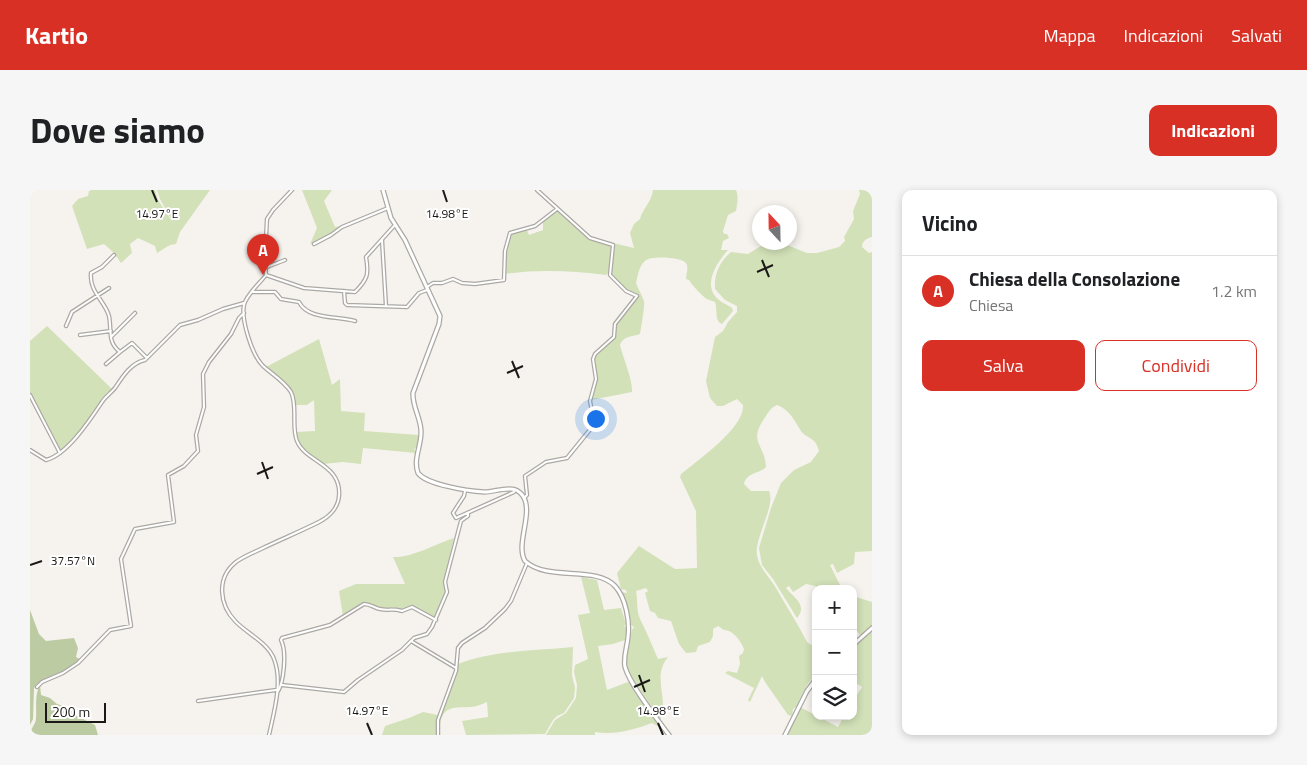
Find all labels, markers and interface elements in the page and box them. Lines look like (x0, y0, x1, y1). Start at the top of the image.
text: Kartio (25, 17, 88, 53)
text: Mappa (1043, 22, 1096, 49)
text: Indicazioni (1124, 22, 1203, 49)
text: Salvati (1231, 22, 1282, 49)
text: Dove siamo (30, 103, 205, 157)
button: Indicazioni (1149, 105, 1277, 156)
text: 14.97°E (136, 204, 179, 223)
text: 14.98°E (426, 204, 469, 223)
north arrow (752, 205, 797, 250)
text: Vicino (922, 207, 978, 239)
pin: A (247, 234, 279, 275)
text: Chiesa della Consolazione (969, 264, 1180, 293)
text: A (933, 279, 943, 303)
text: 1.2 km (1211, 279, 1257, 303)
text: Chiesa (969, 293, 1013, 317)
button: Salva (922, 340, 1085, 391)
button: Condividi (1095, 340, 1257, 391)
your location (583, 406, 609, 432)
text: 37.57°N (51, 551, 95, 570)
map controls (812, 585, 857, 720)
button: + (812, 585, 857, 630)
button: − (812, 630, 857, 675)
button: layers (812, 675, 857, 720)
scale bar (45, 700, 106, 723)
text: 200 m (52, 701, 90, 722)
text: 14.97°E (346, 701, 389, 720)
text: 14.98°E (637, 701, 680, 720)

